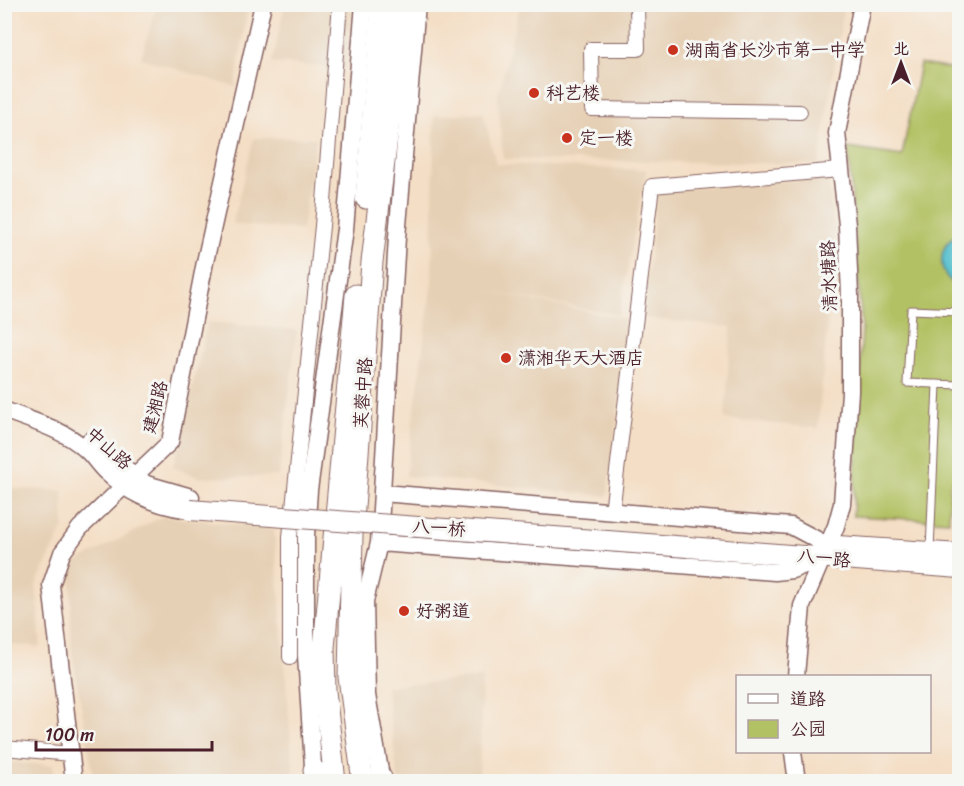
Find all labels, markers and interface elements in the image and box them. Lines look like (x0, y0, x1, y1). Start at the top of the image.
north arrow (871, 33, 931, 93)
place label: 湖南省长沙市第一中学 (685, 34, 865, 66)
text: 北 (893, 34, 909, 63)
marker: 湖南省长沙市第一中学 (666, 43, 680, 57)
place label: 科艺楼 (546, 77, 600, 109)
marker: 科艺楼 (527, 86, 541, 100)
place label: 定一楼 (579, 122, 633, 154)
marker: 定一楼 (560, 131, 574, 145)
street label: 清水塘路 (812, 239, 846, 313)
place label: 潇湘华天大酒店 (518, 342, 644, 374)
marker: 潇湘华天大酒店 (499, 351, 513, 365)
street label: 芙蓉中路 (345, 356, 381, 430)
street label: 建湘路 (133, 377, 177, 437)
street label: 中山路 (78, 418, 140, 478)
street label: 八一桥 (411, 510, 467, 546)
street label: 八一路 (795, 539, 853, 577)
place label: 好粥道 (416, 595, 470, 627)
marker: 好粥道 (397, 604, 411, 618)
legend (736, 675, 931, 753)
text: 道路 (790, 683, 826, 715)
text: 公园 (790, 713, 826, 745)
scale bar (36, 714, 212, 752)
text: 100 m (45, 719, 94, 751)

